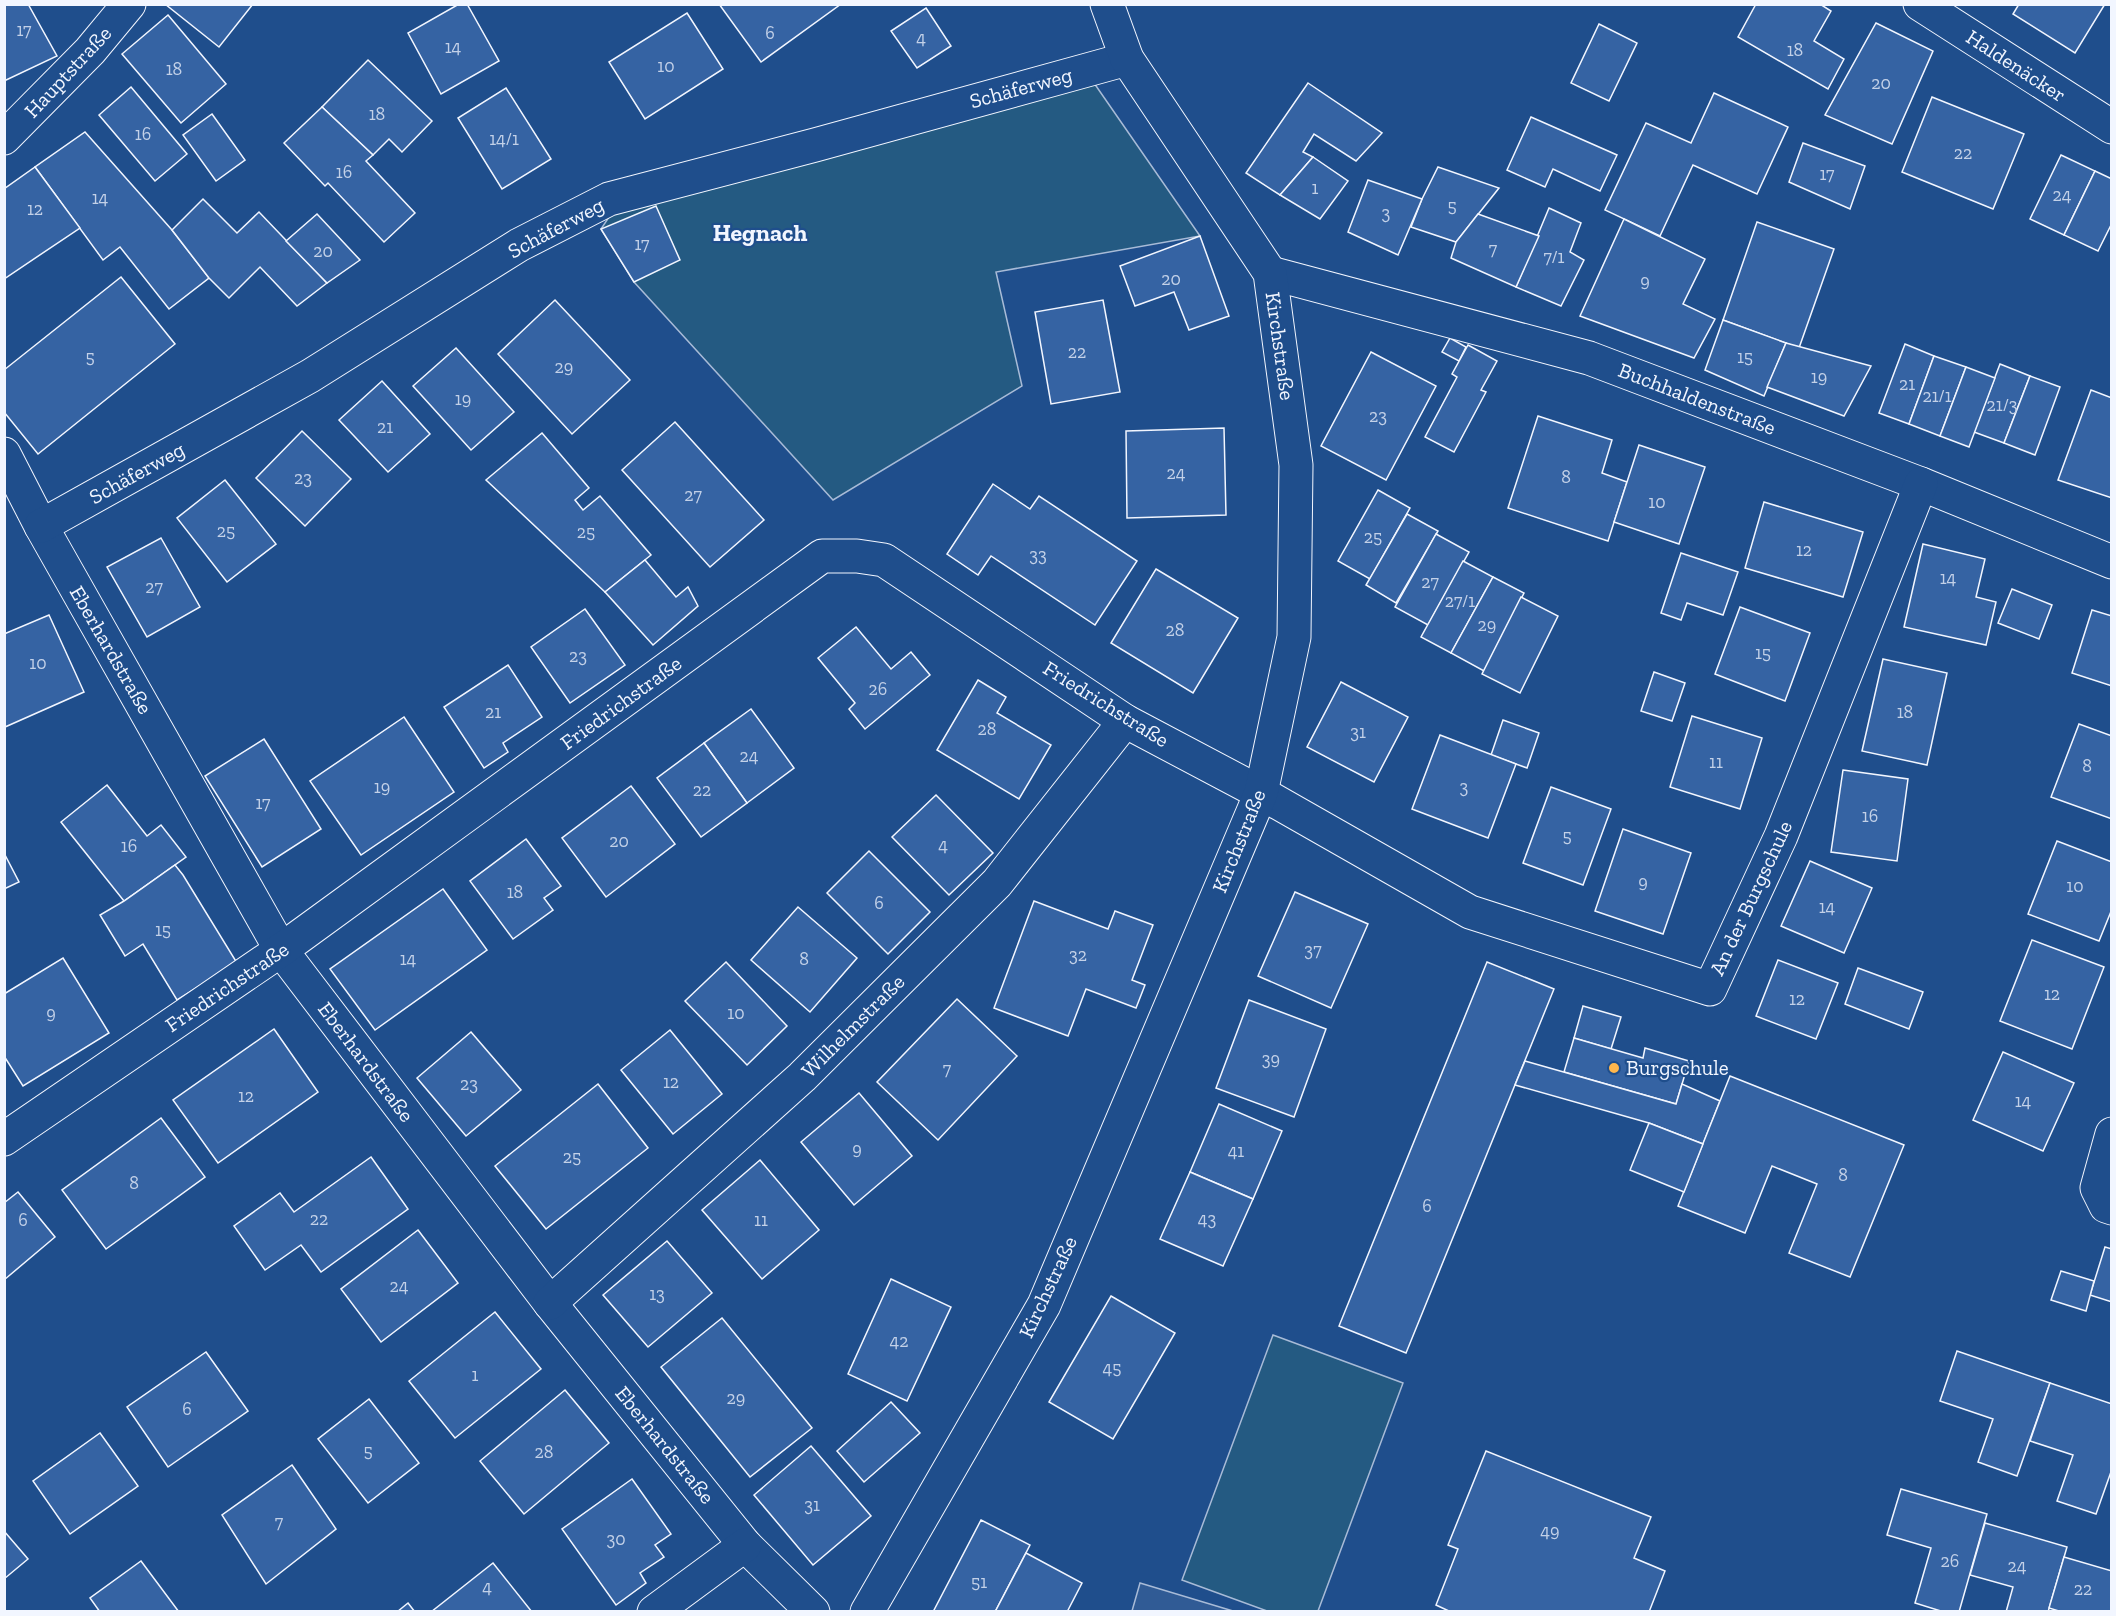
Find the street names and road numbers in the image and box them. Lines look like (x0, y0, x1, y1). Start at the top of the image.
street label: Hauptstraße (19, 20, 117, 123)
street label: Haldenäcker (1962, 24, 2071, 107)
street label: Schäferweg (967, 62, 1075, 113)
street label: Schäferweg (503, 192, 609, 263)
street label: Kirchstraße (1261, 290, 1300, 402)
street label: Buchhaldenstraße (1615, 357, 1779, 440)
street label: Schäferweg (85, 436, 189, 509)
street label: Eberhardstraße (65, 581, 158, 718)
street label: Friedrichstraße (555, 650, 686, 755)
street label: Friedrichstraße (1039, 655, 1174, 752)
street label: Kirchstraße (1206, 785, 1271, 896)
street label: An der Burgschule (1704, 816, 1797, 979)
street label: Friedrichstraße (160, 936, 293, 1037)
street label: Wilhelmstraße (796, 969, 910, 1082)
street label: Eberhardstraße (313, 997, 420, 1127)
street label: Kirchstraße (1013, 1232, 1082, 1342)
street label: Eberhardstraße (610, 1381, 720, 1509)

